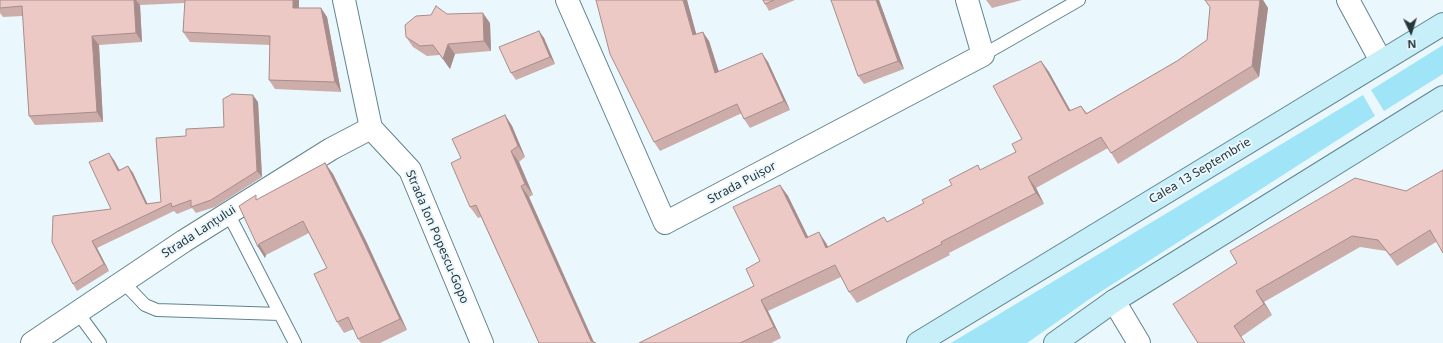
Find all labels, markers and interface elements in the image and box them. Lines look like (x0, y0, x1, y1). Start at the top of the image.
north arrow (1391, 12, 1431, 52)
text: N (1407, 37, 1417, 52)
street label: Calea 13 Septembrie (1147, 135, 1253, 207)
street label: Strada Puișor (705, 159, 779, 207)
street label: Strada Ion Popescu-Gopo (402, 168, 472, 306)
street label: Strada Lanțului (159, 203, 239, 261)

